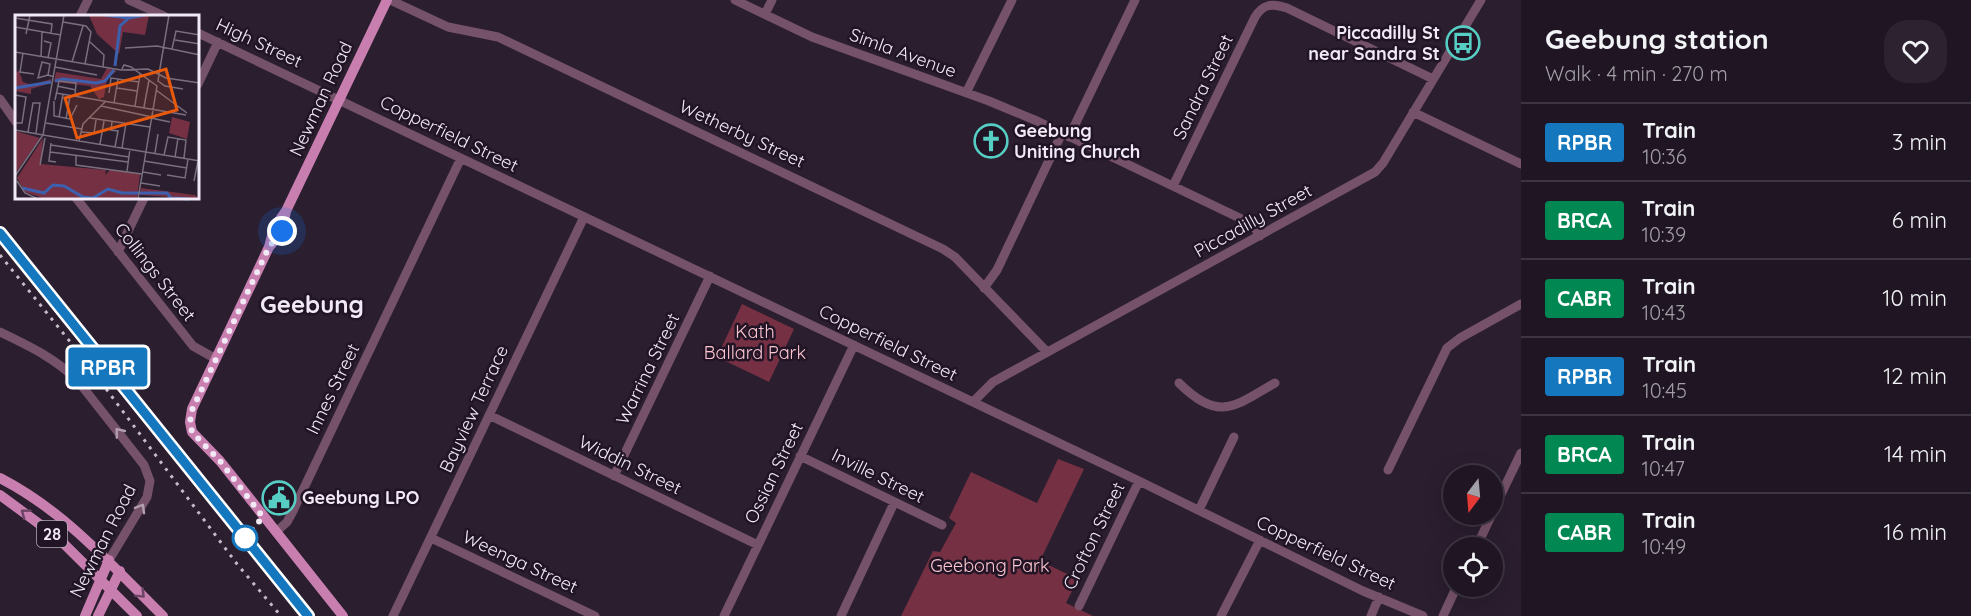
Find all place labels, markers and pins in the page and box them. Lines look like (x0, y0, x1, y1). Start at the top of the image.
place label: Piccadilly St near Sandra St (1308, 21, 1440, 65)
bus stop icon: Piccadilly St near Sandra St (1445, 25, 1481, 61)
place label: Geebung Uniting Church (1014, 119, 1140, 163)
church icon: Geebung Uniting Church (973, 123, 1009, 159)
public building icon: Geebung LPO (261, 480, 297, 516)
place label: Geebung LPO (302, 486, 420, 509)
unlabelled marker (232, 525, 258, 551)

